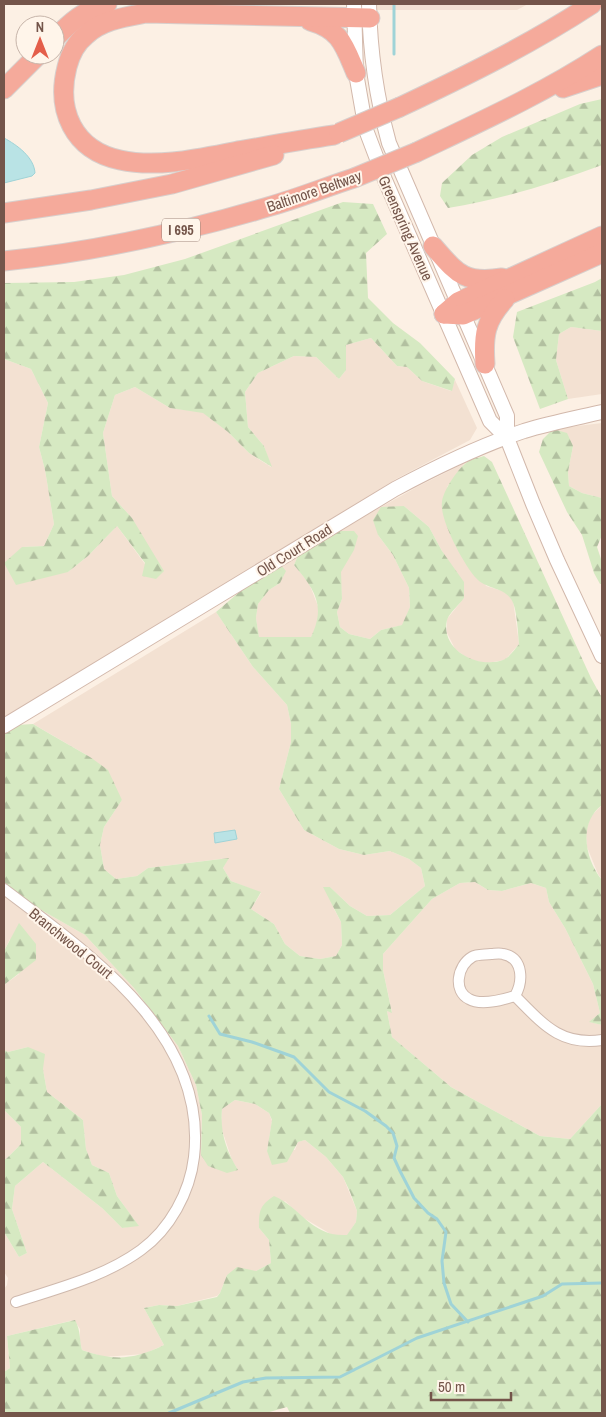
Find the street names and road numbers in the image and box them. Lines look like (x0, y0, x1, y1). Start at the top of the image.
street label: Baltimore Beltway (264, 165, 365, 217)
street label: Greenspring Avenue (374, 172, 439, 284)
road number: I 695 (162, 218, 200, 242)
street label: Old Court Road (252, 518, 336, 582)
street label: Branchwood Court (25, 903, 118, 984)

